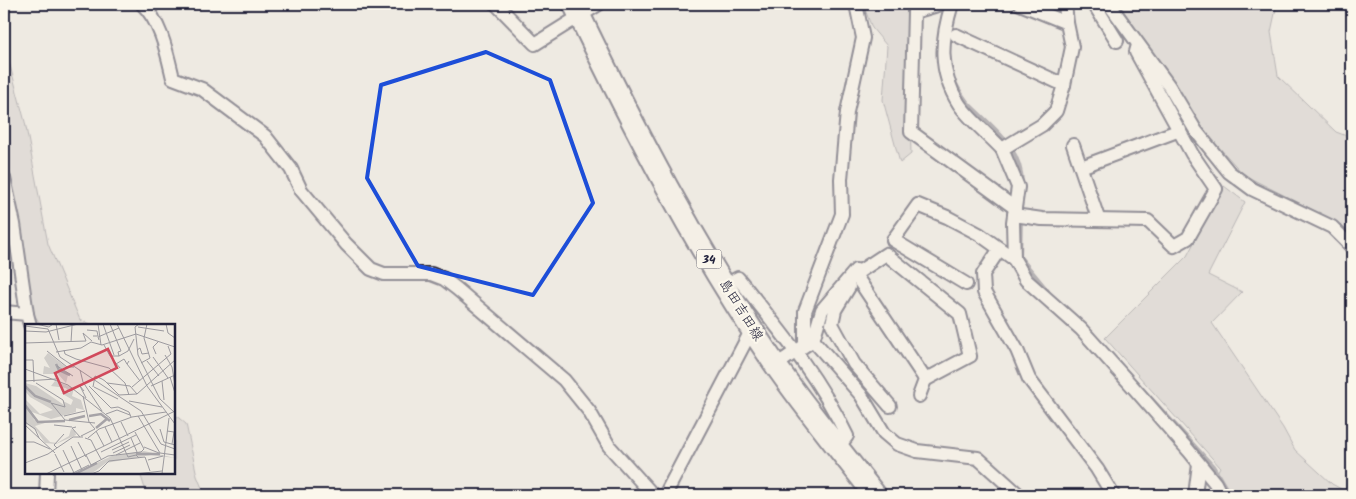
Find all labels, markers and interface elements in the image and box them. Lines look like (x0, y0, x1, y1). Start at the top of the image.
road number: 34 (696, 250, 722, 268)
street label: 島田吉田線 (713, 274, 769, 346)
inset map (25, 324, 175, 474)

